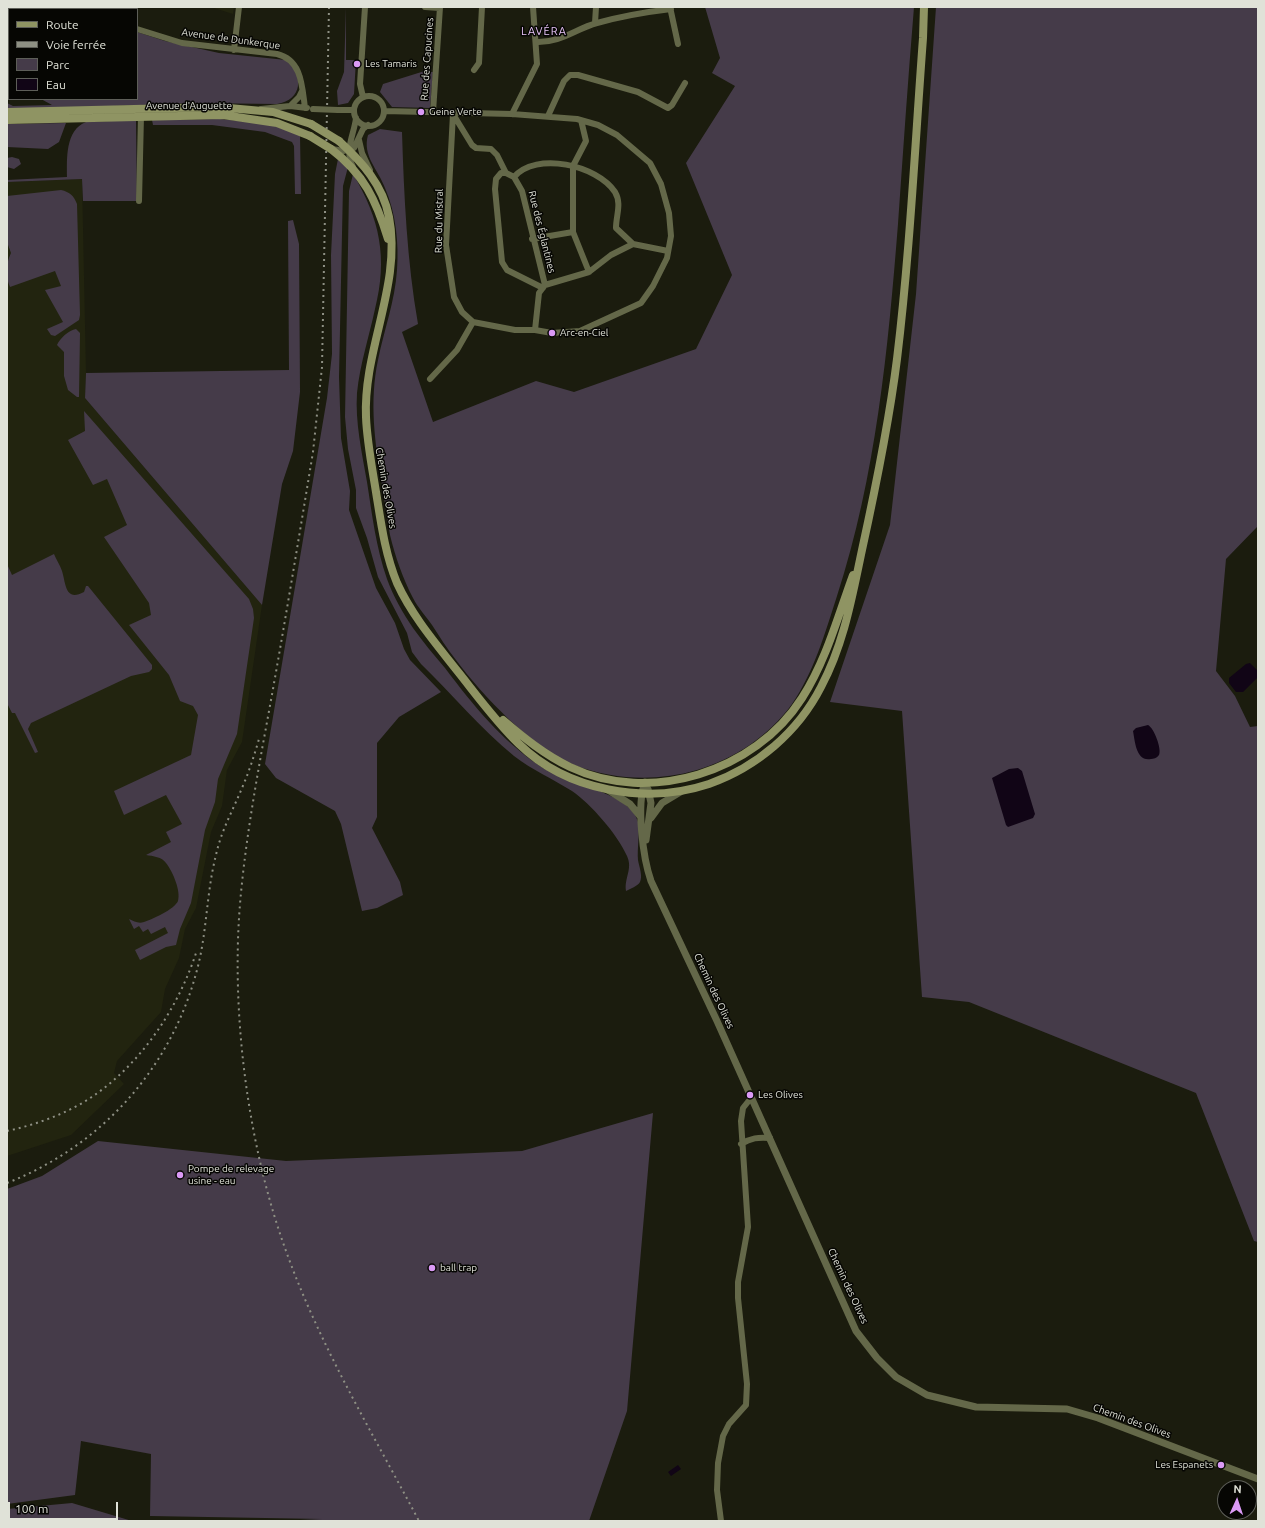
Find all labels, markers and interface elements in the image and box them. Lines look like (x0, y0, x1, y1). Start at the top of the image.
legend (8, 8, 138, 100)
street label: Rue des Capucines (418, 17, 436, 101)
text: Route (46, 18, 79, 31)
district label: LAVÉRA (521, 24, 567, 38)
street label: Avenue de Dunkerque (181, 26, 281, 52)
text: Voie ferrée (46, 38, 106, 51)
text: Parc (46, 58, 69, 71)
place label: Les Tamaris (365, 58, 417, 70)
marker: Les Tamaris (352, 59, 362, 69)
text: Eau (46, 78, 66, 91)
street label: Avenue d'Auguette (146, 100, 232, 112)
place label: Geine Verte (429, 106, 482, 118)
marker: Geine Verte (416, 107, 426, 117)
street label: Rue du Mistral (432, 189, 446, 253)
street label: Rue des Églantines (526, 190, 558, 274)
place label: Arc-en-Ciel (560, 327, 608, 339)
marker: Arc-en-Ciel (547, 328, 557, 338)
street label: Chemin des Olives (373, 447, 399, 529)
street label: Chemin des Olives (691, 951, 737, 1031)
place label: Les Olives (758, 1089, 803, 1101)
marker: Les Olives (745, 1090, 755, 1100)
place label: Pompe de relevage usine - eau (188, 1163, 274, 1186)
marker: Pompe de relevage usine - eau (175, 1170, 185, 1180)
street label: Chemin des Olives (825, 1246, 871, 1326)
place label: ball trap (440, 1262, 477, 1274)
marker: ball trap (427, 1263, 437, 1273)
street label: Chemin des Olives (1091, 1401, 1173, 1441)
place label: Les Espanets (1155, 1459, 1213, 1471)
marker: Les Espanets (1216, 1460, 1226, 1470)
north arrow (1217, 1480, 1257, 1520)
text: N (1233, 1483, 1242, 1495)
scale bar (10, 1494, 120, 1520)
text: 100 m (15, 1502, 48, 1515)

